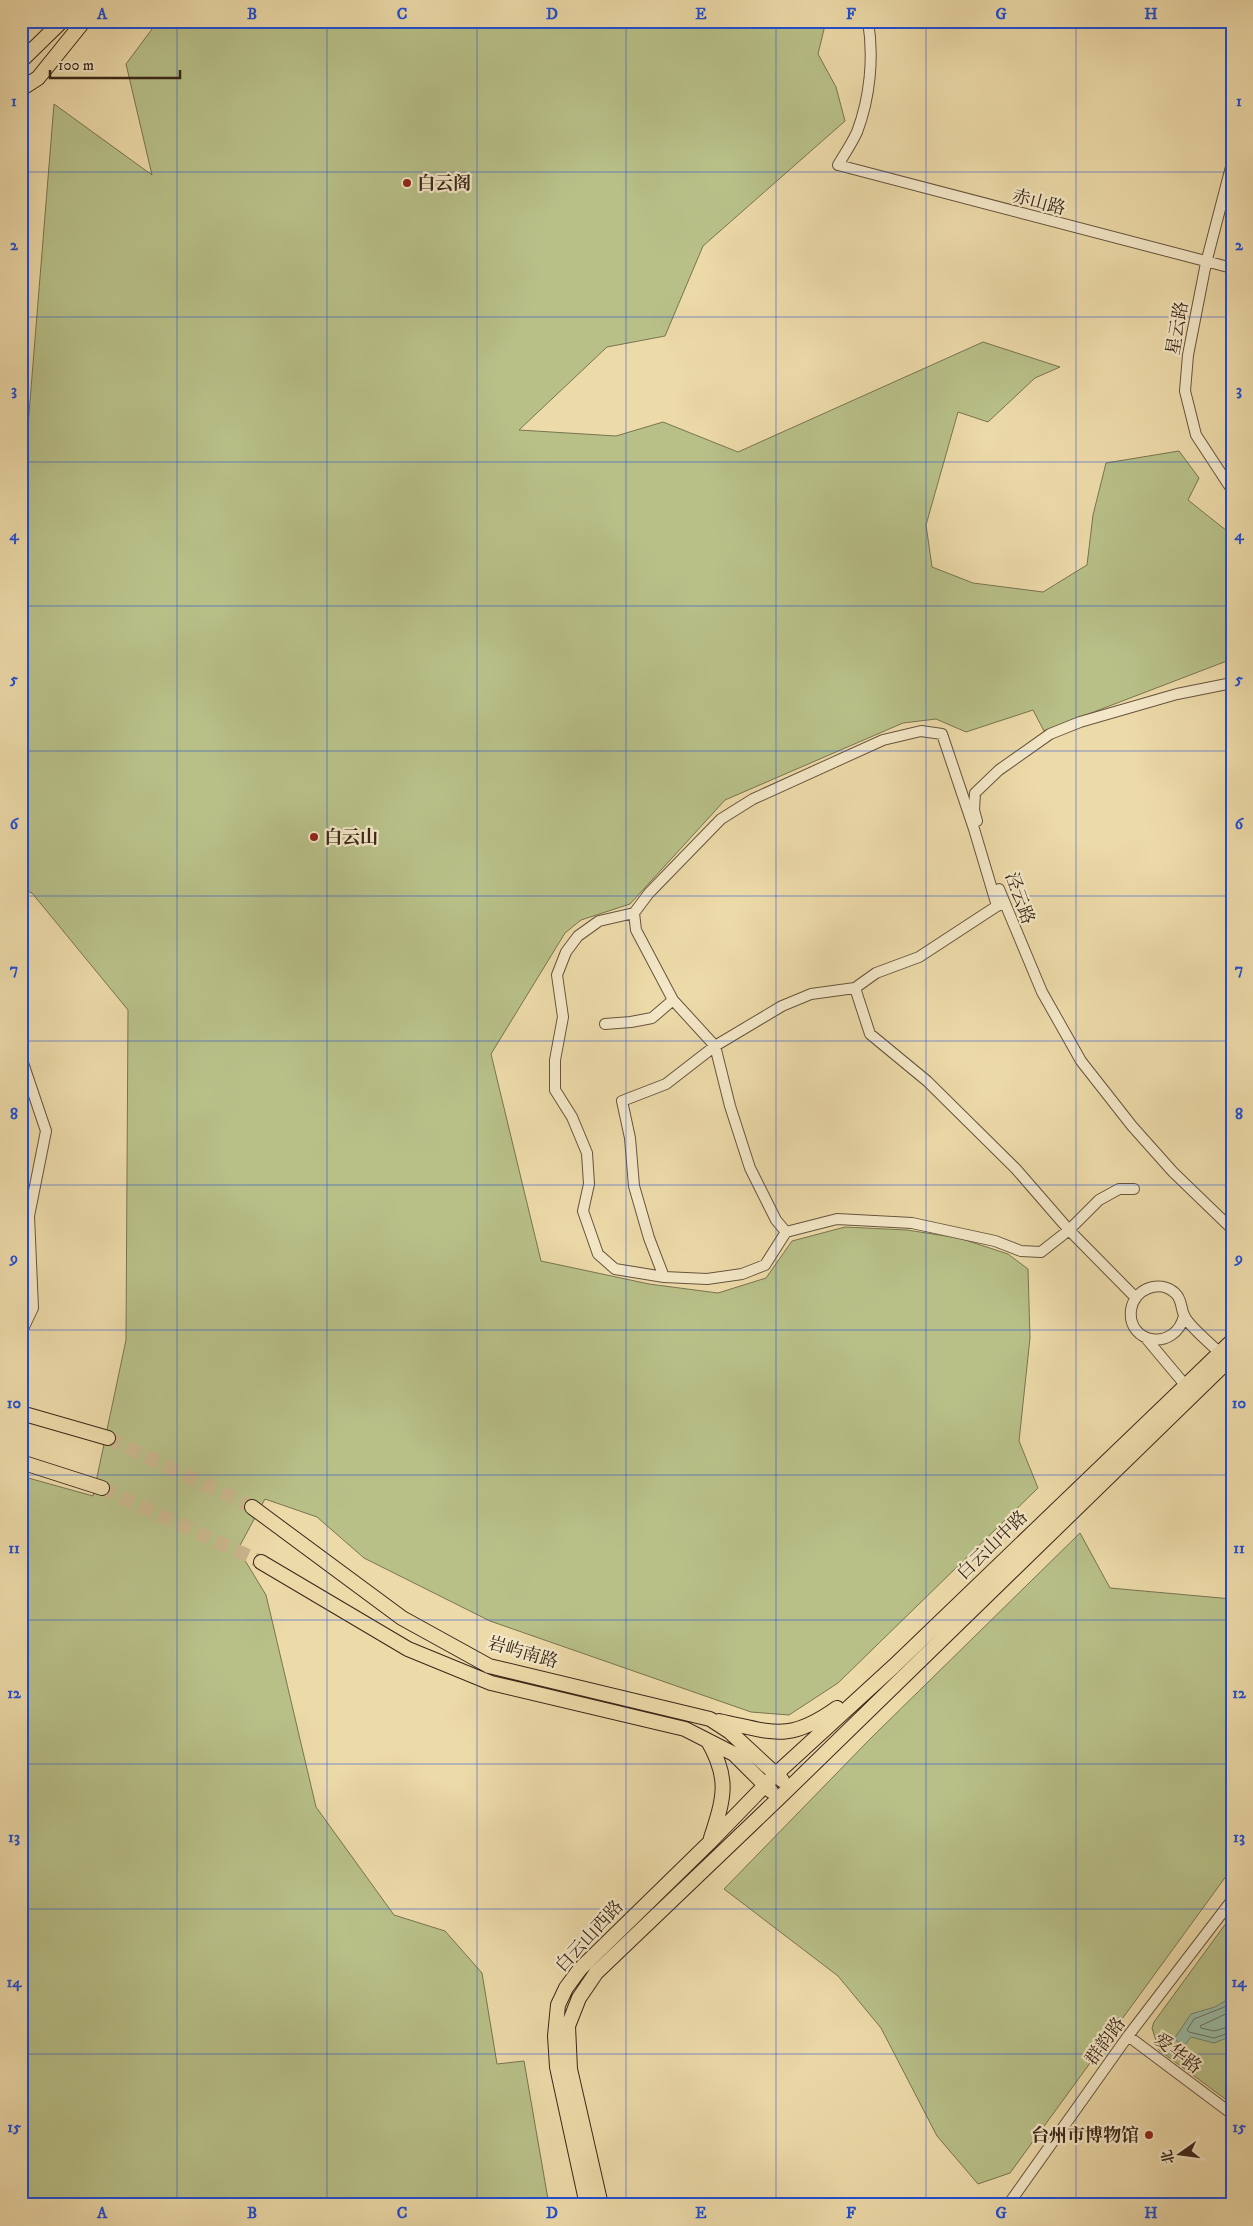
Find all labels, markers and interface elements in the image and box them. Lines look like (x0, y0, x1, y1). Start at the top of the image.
text: A (96, 4, 108, 24)
text: B (247, 4, 257, 24)
text: C (397, 4, 407, 24)
text: D (546, 4, 558, 24)
text: E (695, 4, 707, 24)
text: F (846, 4, 856, 24)
text: G (995, 4, 1007, 24)
text: H (1144, 4, 1158, 24)
scale bar (50, 48, 180, 80)
text: 100 m (58, 56, 94, 75)
text: 1 (11, 91, 17, 111)
text: 1 (1236, 91, 1242, 111)
place label: 白云阁 (417, 173, 471, 195)
marker: 白云阁 (401, 177, 413, 189)
street label: 赤山路 (1010, 185, 1068, 221)
text: 2 (10, 235, 19, 255)
text: 2 (1235, 235, 1244, 255)
street label: 星云路 (1162, 300, 1194, 357)
text: 3 (11, 380, 17, 400)
text: 3 (1236, 380, 1242, 400)
text: 4 (8, 525, 19, 545)
text: 4 (1233, 525, 1244, 545)
text: 5 (9, 669, 18, 689)
text: 5 (1234, 669, 1243, 689)
text: 6 (10, 814, 20, 834)
text: 6 (1235, 814, 1245, 834)
place label: 白云山 (324, 827, 378, 849)
marker: 白云山 (308, 831, 320, 843)
street label: 泾云路 (999, 869, 1039, 927)
text: 7 (10, 959, 18, 979)
text: 7 (1235, 959, 1243, 979)
text: 8 (10, 1104, 18, 1124)
text: 8 (1235, 1104, 1243, 1124)
text: 9 (9, 1248, 18, 1268)
text: 9 (1234, 1248, 1243, 1268)
text: 10 (7, 1393, 22, 1413)
text: 10 (1232, 1393, 1247, 1413)
street label: 白云山中路 (953, 1507, 1033, 1585)
text: 11 (8, 1538, 20, 1558)
text: 11 (1233, 1538, 1245, 1558)
street label: 岩屿南路 (485, 1632, 560, 1673)
text: 12 (7, 1683, 22, 1703)
text: 12 (1232, 1683, 1247, 1703)
text: 13 (8, 1827, 20, 1847)
text: 13 (1233, 1827, 1245, 1847)
street label: 白云山西路 (551, 1896, 628, 1977)
text: 14 (6, 1972, 22, 1992)
text: 14 (1231, 1972, 1247, 1992)
street label: 群韵路 (1081, 2013, 1131, 2070)
street label: 爱华路 (1149, 2029, 1206, 2079)
text: 15 (7, 2117, 21, 2137)
text: 15 (1232, 2117, 1246, 2137)
place label: 台州市博物馆 (1031, 2125, 1139, 2147)
north arrow (1156, 2128, 1206, 2178)
marker: 台州市博物馆 (1143, 2129, 1155, 2141)
text: 北 (1158, 2148, 1179, 2166)
text: A (96, 2203, 108, 2223)
text: B (247, 2203, 257, 2223)
text: C (397, 2203, 407, 2223)
text: D (546, 2203, 558, 2223)
text: E (695, 2203, 707, 2223)
text: F (846, 2203, 856, 2223)
text: G (995, 2203, 1007, 2223)
text: H (1144, 2203, 1158, 2223)

